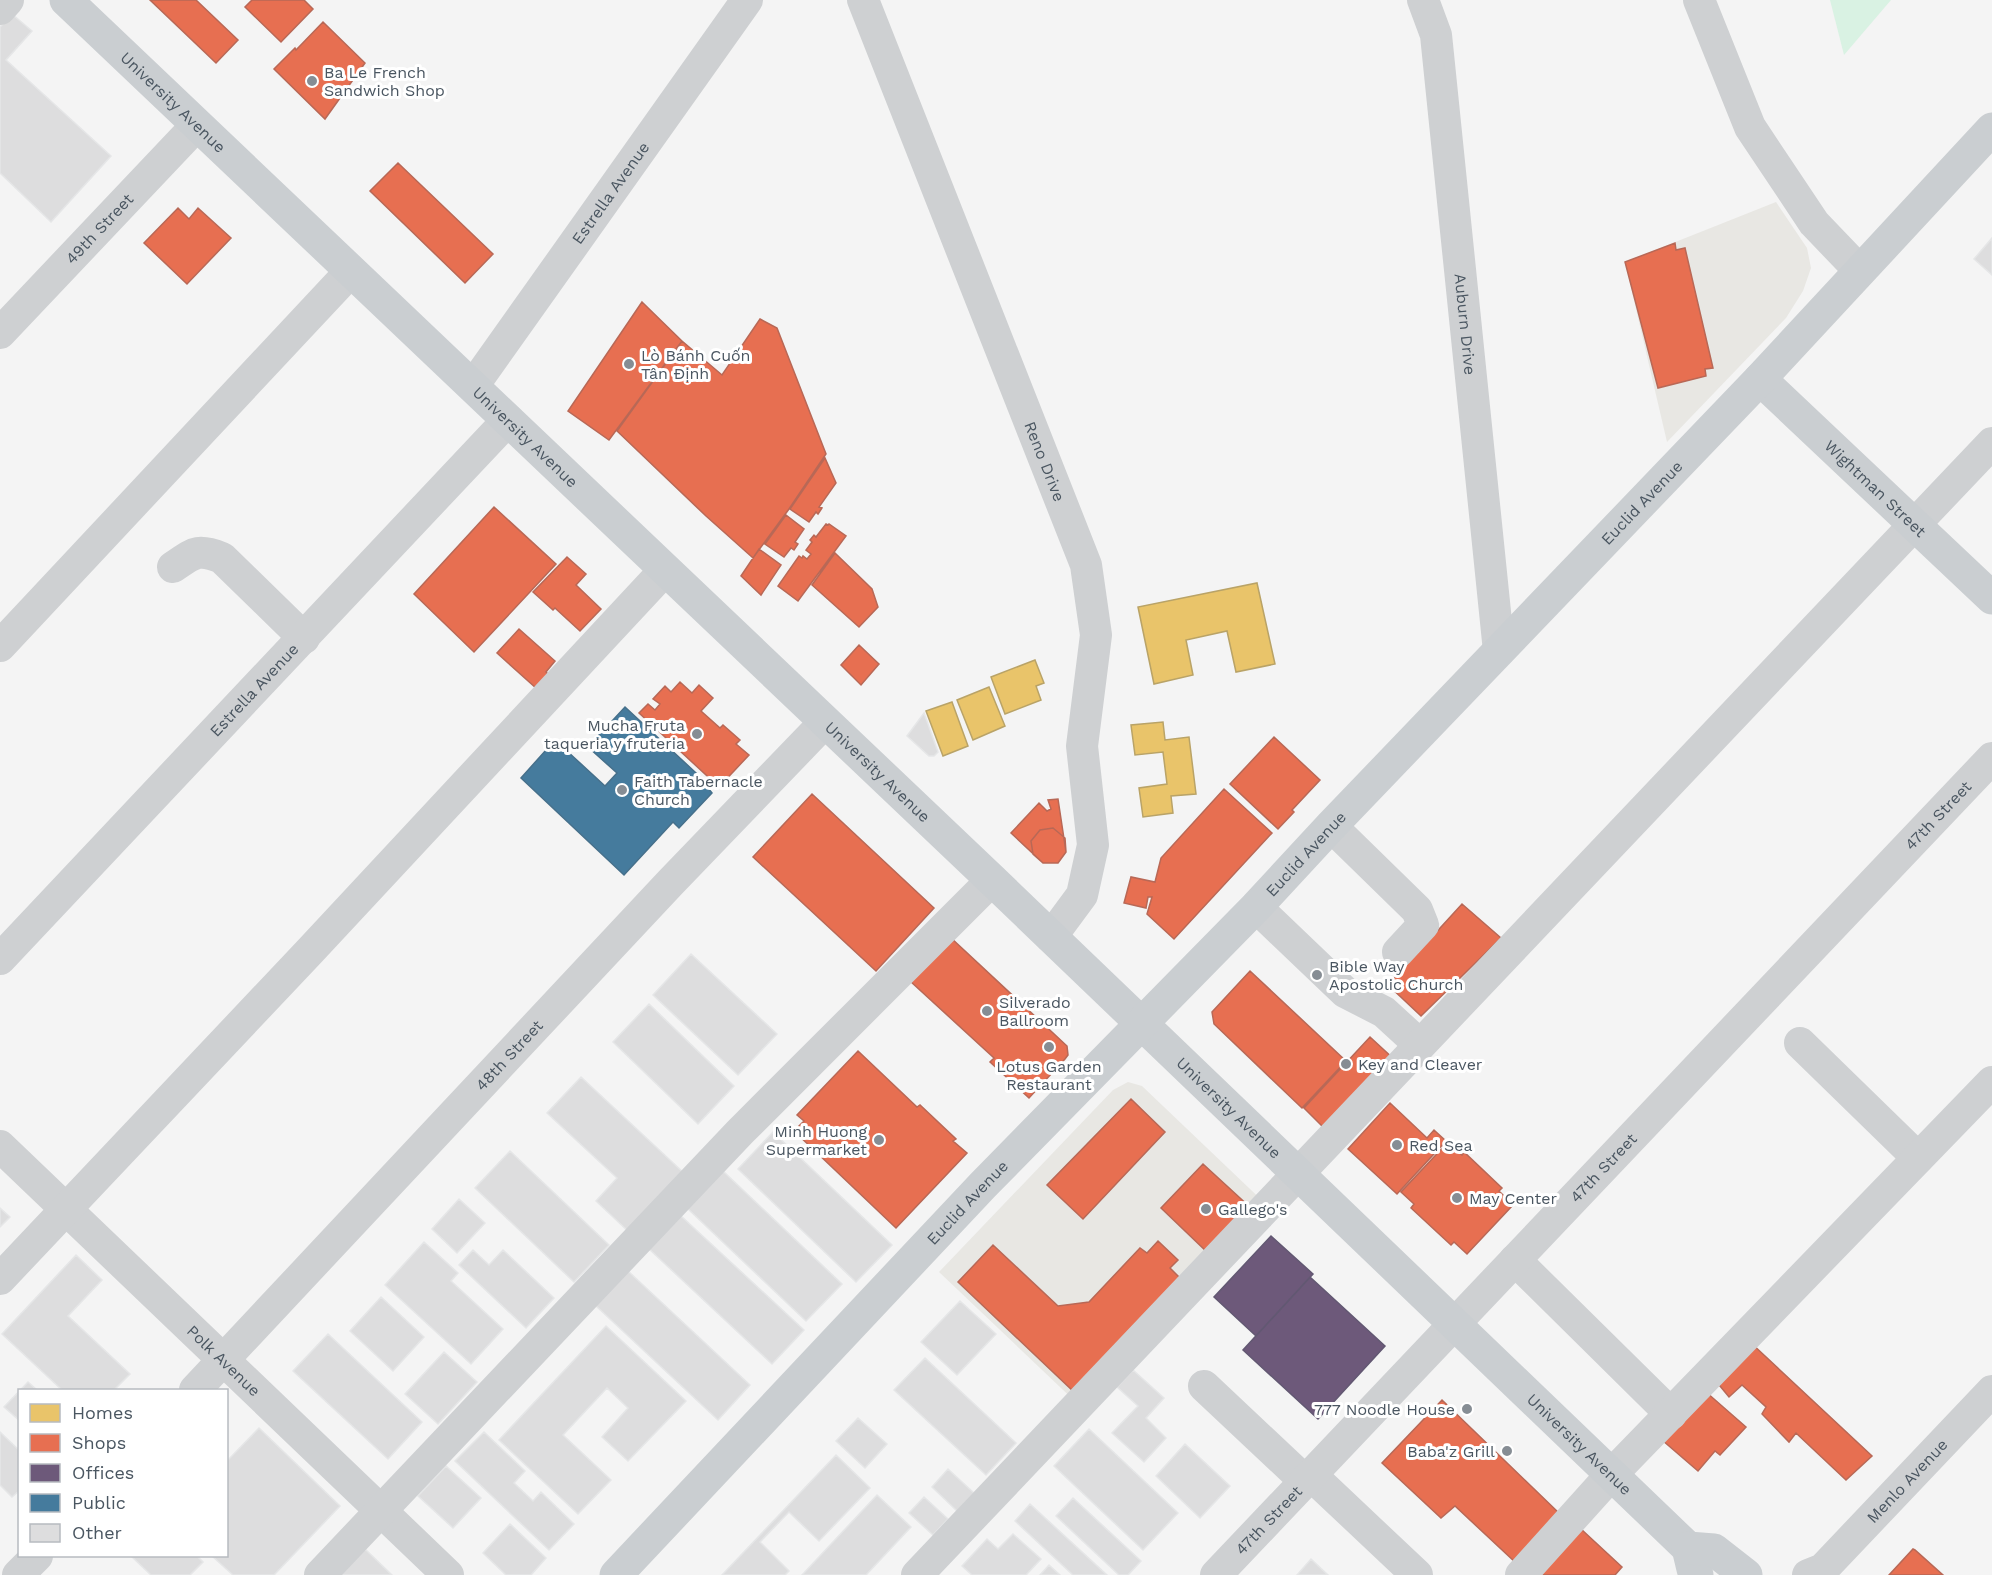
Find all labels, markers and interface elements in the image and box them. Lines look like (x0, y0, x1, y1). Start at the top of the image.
street label: University Avenue (116, 48, 229, 157)
place label: Ba Le French Sandwich Shop (324, 63, 445, 100)
marker: Ba Le French Sandwich Shop (305, 74, 319, 88)
street label: Estrella Avenue (568, 138, 653, 248)
street label: 49th Street (62, 189, 137, 268)
street label: Auburn Drive (1450, 273, 1480, 376)
place label: Lò Bánh Cuốn Tân Định (641, 346, 751, 383)
marker: Lò Bánh Cuốn Tân Định (622, 357, 636, 371)
street label: University Avenue (469, 383, 582, 491)
street label: Reno Drive (1020, 419, 1069, 504)
street label: Wightman Street (1821, 436, 1930, 541)
street label: Euclid Avenue (1597, 457, 1687, 549)
street label: Estrella Avenue (206, 640, 302, 741)
place label: Mucha Fruta taqueria y fruteria (544, 716, 685, 753)
street label: University Avenue (821, 718, 934, 826)
marker: Mucha Fruta taqueria y fruteria (690, 727, 704, 741)
place label: Faith Tabernacle Church (634, 772, 763, 809)
street label: 47th Street (1901, 777, 1976, 854)
marker: Faith Tabernacle Church (615, 783, 629, 797)
street label: Euclid Avenue (1262, 807, 1350, 901)
place label: Bible Way Apostolic Church (1329, 957, 1463, 994)
marker: Bible Way Apostolic Church (1310, 968, 1324, 982)
place label: Silverado Ballroom (999, 993, 1071, 1030)
marker: Silverado Ballroom (980, 1004, 994, 1018)
street label: 48th Street (472, 1016, 547, 1095)
marker: Lotus Garden Restaurant (1042, 1040, 1056, 1054)
street label: University Avenue (1172, 1053, 1285, 1162)
place label: Key and Cleaver (1358, 1055, 1483, 1074)
place label: Lotus Garden Restaurant (996, 1057, 1102, 1094)
marker: Key and Cleaver (1339, 1057, 1353, 1071)
place label: Minh Huong Supermarket (766, 1122, 867, 1159)
street label: 47th Street (1566, 1129, 1641, 1206)
marker: Minh Huong Supermarket (872, 1133, 886, 1147)
place label: Red Sea (1409, 1136, 1473, 1155)
marker: Red Sea (1390, 1138, 1404, 1152)
street label: Euclid Avenue (923, 1156, 1012, 1249)
place label: May Center (1469, 1189, 1557, 1208)
marker: May Center (1450, 1191, 1464, 1205)
place label: Gallego's (1218, 1200, 1287, 1219)
marker: Gallego's (1199, 1202, 1213, 1216)
street label: Polk Avenue (183, 1321, 264, 1400)
legend (18, 1389, 228, 1557)
street label: University Avenue (1523, 1390, 1636, 1499)
place label: 777 Noodle House (1314, 1400, 1455, 1419)
text: Homes (72, 1402, 133, 1423)
marker: 777 Noodle House (1460, 1402, 1474, 1416)
text: Shops (72, 1432, 126, 1453)
street label: Menlo Avenue (1863, 1435, 1952, 1527)
place label: Baba'z Grill (1407, 1442, 1495, 1461)
marker: Baba'z Grill (1500, 1444, 1514, 1458)
text: Offices (72, 1462, 134, 1483)
street label: 47th Street (1231, 1481, 1306, 1559)
text: Public (72, 1492, 126, 1513)
text: Other (72, 1522, 122, 1543)

